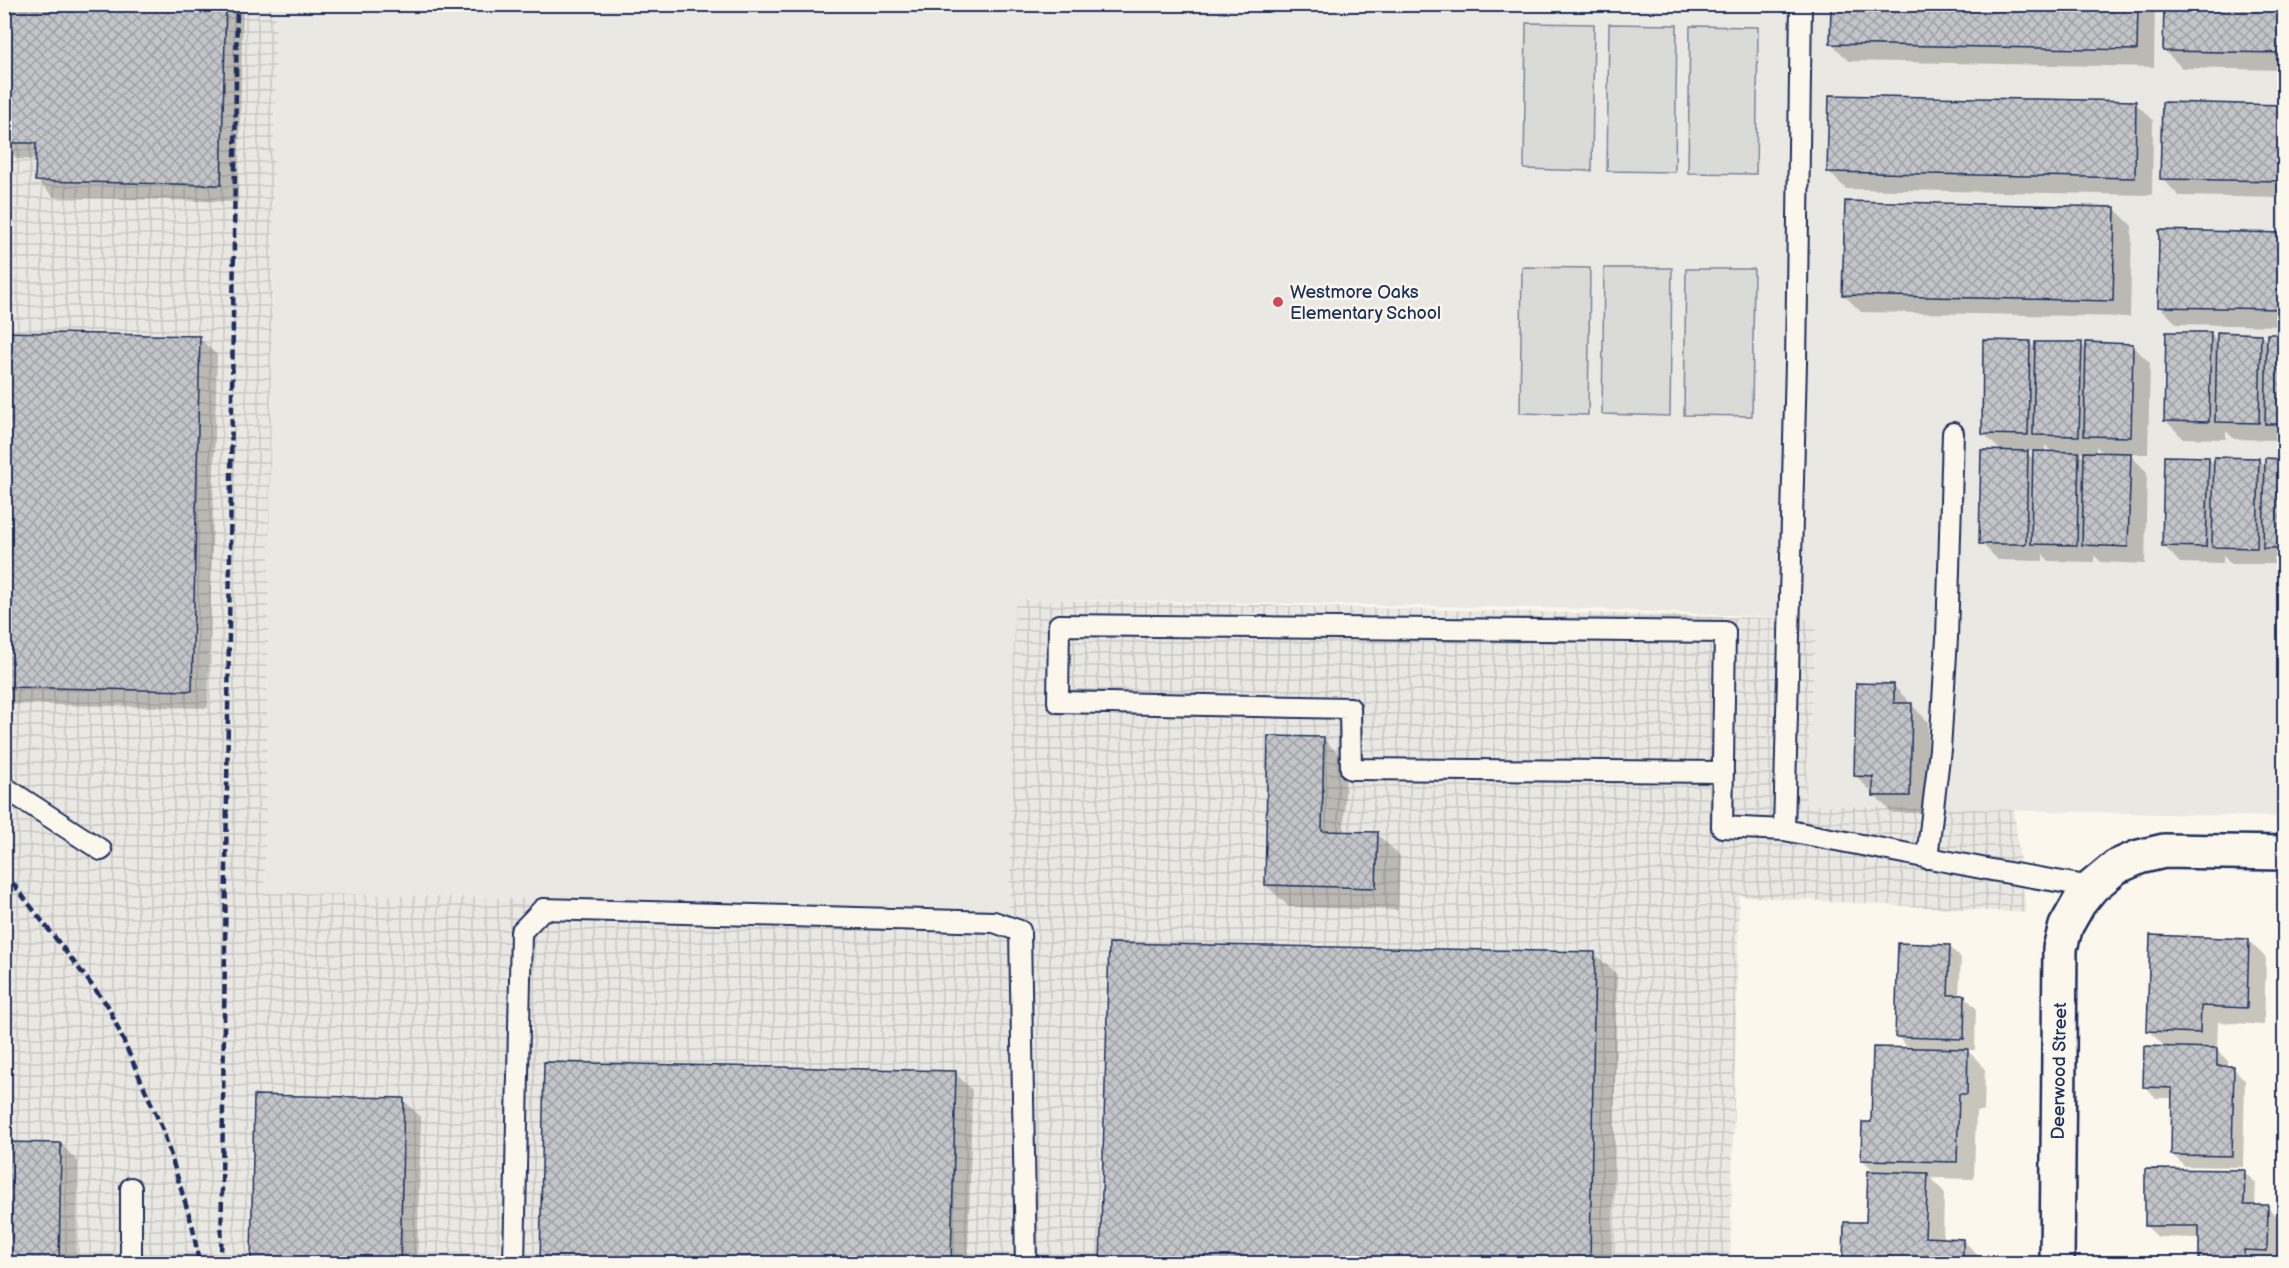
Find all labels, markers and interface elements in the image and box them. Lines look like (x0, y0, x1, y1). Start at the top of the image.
place label: Westmore Oaks Elementary School (1290, 282, 1441, 324)
marker: Westmore Oaks Elementary School (1271, 295, 1285, 309)
street label: Deerwood Street (2048, 1002, 2071, 1140)

